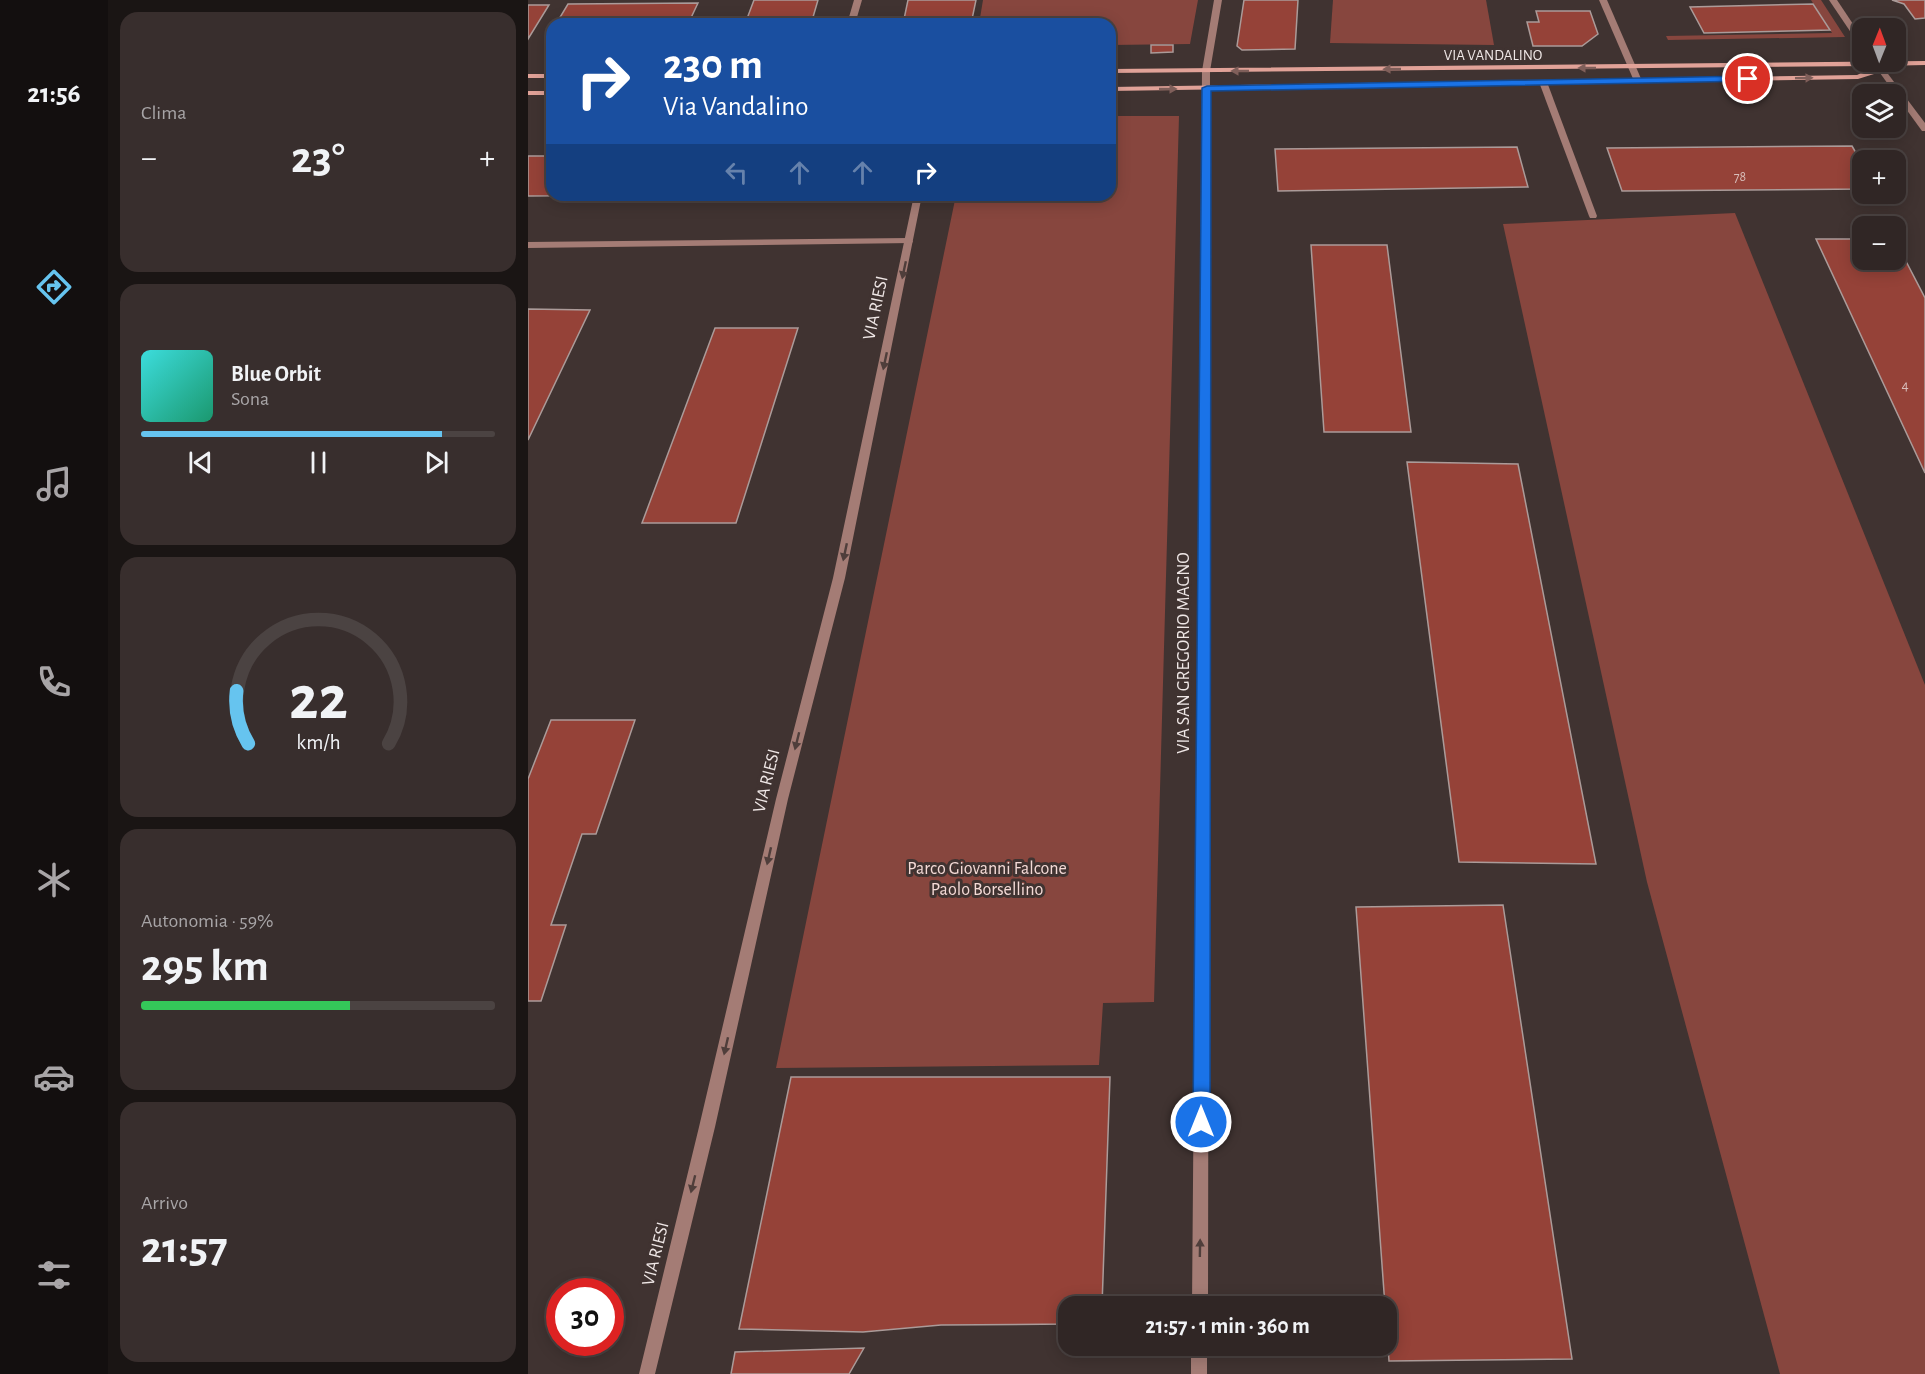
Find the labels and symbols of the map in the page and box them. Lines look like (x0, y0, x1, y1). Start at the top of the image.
north arrow (1852, 18, 1906, 72)
street label: VIA VANDALINO (1444, 48, 1542, 63)
pin (1722, 53, 1773, 104)
one-way arrow (1578, 63, 1597, 73)
one-way arrow (1383, 64, 1402, 74)
one-way arrow (1231, 66, 1250, 75)
one-way arrow (1795, 73, 1814, 83)
one-way arrow (1159, 84, 1178, 93)
house number: 78 (1734, 170, 1746, 184)
one-way arrow (898, 261, 908, 279)
street label: VIA RIESI (860, 274, 892, 342)
one-way arrow (879, 352, 889, 370)
house number: 4 (1901, 378, 1909, 393)
one-way arrow (840, 543, 849, 562)
street label: VIA SAN GREGORIO MAGNO (1175, 552, 1193, 754)
one-way arrow (792, 732, 801, 750)
street label: VIA RIESI (750, 747, 784, 815)
one-way arrow (764, 847, 773, 866)
park label: Parco Giovanni Falcone Paolo Borsellino (907, 860, 1067, 899)
one-way arrow (720, 1037, 730, 1055)
position arrow (1169, 1090, 1233, 1154)
one-way arrow (688, 1175, 698, 1193)
street label: VIA RIESI (639, 1220, 673, 1288)
one-way arrow (1195, 1239, 1205, 1258)
speed limit sign: 30 (546, 1278, 624, 1356)

